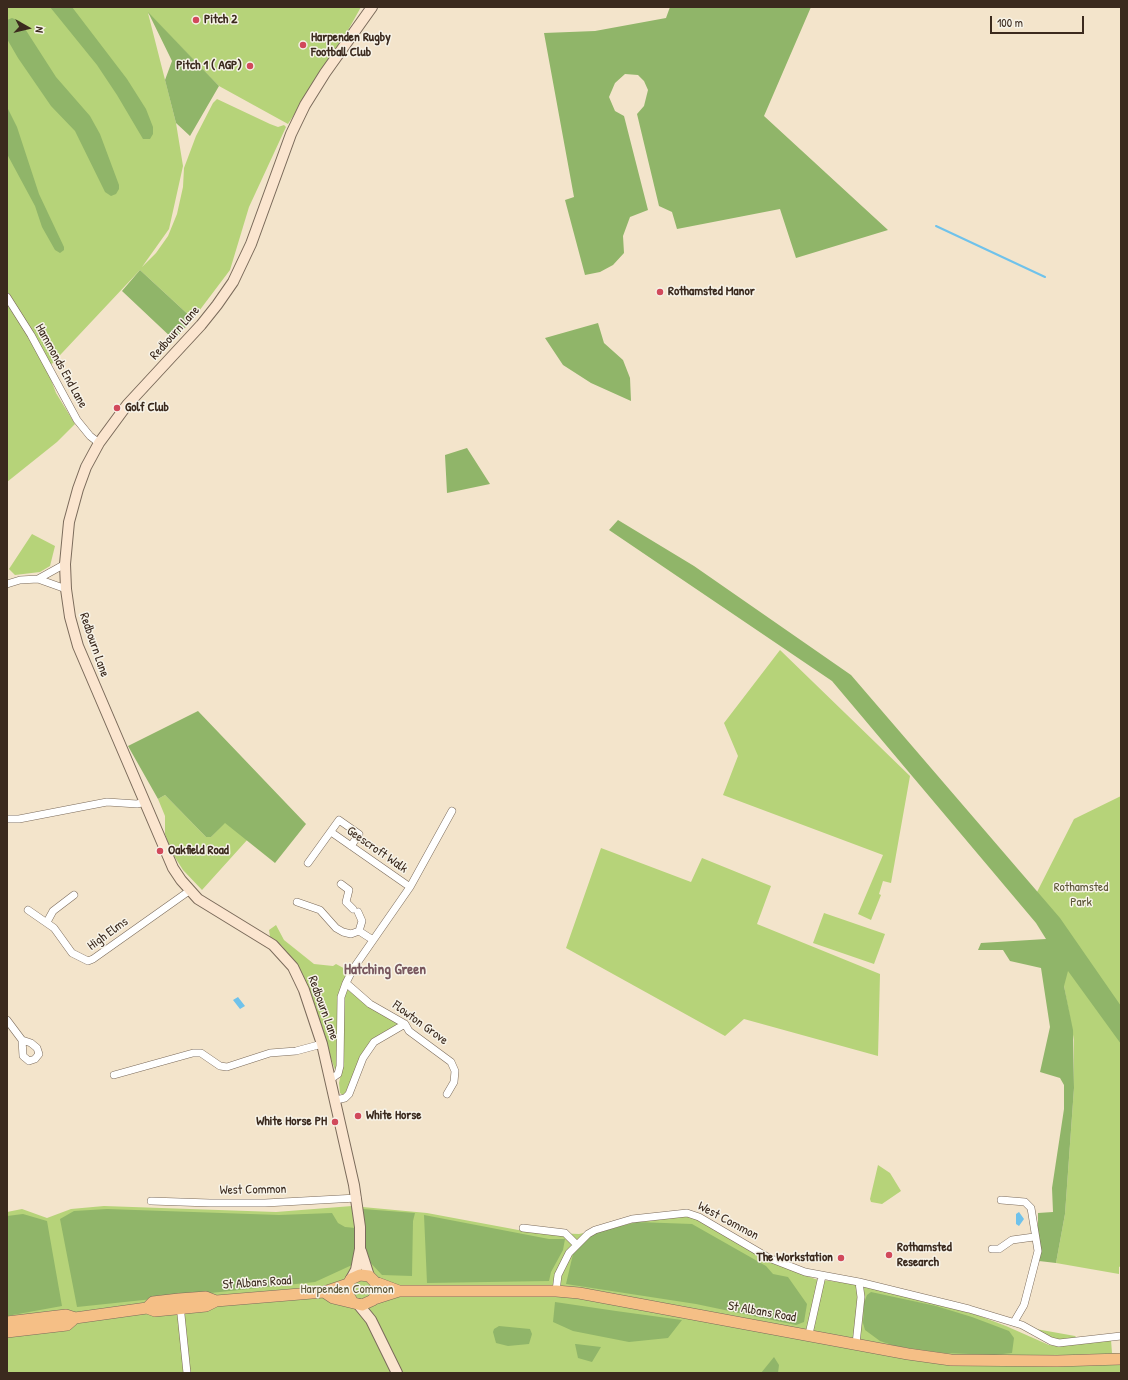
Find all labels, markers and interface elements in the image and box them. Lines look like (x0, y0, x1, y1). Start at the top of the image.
north arrow (8, 8, 48, 48)
scale bar (992, 8, 1086, 34)
place label: Pitch 2 (204, 12, 237, 28)
text: 100 m (997, 14, 1023, 31)
marker: Pitch 2 (191, 15, 201, 25)
text: N (33, 26, 47, 34)
place label: Harpenden Rugby Football Club (311, 30, 391, 61)
marker: Harpenden Rugby Football Club (298, 40, 308, 50)
place label: Pitch 1 ( AGP) (176, 58, 242, 74)
marker: Pitch 1 ( AGP) (245, 61, 255, 71)
place label: Rothamsted Manor (668, 284, 755, 300)
marker: Rothamsted Manor (655, 287, 665, 297)
street label: Redbourn Lane (147, 303, 203, 363)
street label: Hammonds End Lane (31, 321, 91, 411)
place label: Golf Club (125, 400, 169, 416)
marker: Golf Club (112, 403, 122, 413)
street label: Redbourn Lane (76, 611, 112, 679)
street label: Geescroft Walk (343, 823, 411, 877)
place label: Oakfield Road (168, 843, 229, 859)
marker: Oakfield Road (155, 846, 165, 856)
park label: Rothamsted Park (1054, 880, 1108, 911)
street label: High Elms (85, 914, 131, 954)
district label: Hatching Green (344, 961, 426, 979)
street label: Redbourn Lane (304, 974, 342, 1042)
street label: Flowton Grove (389, 998, 451, 1048)
place label: White Horse (366, 1108, 422, 1124)
marker: White Horse (353, 1111, 363, 1121)
place label: White Horse PH (256, 1114, 327, 1130)
marker: White Horse PH (330, 1117, 340, 1127)
street label: West Common (219, 1182, 287, 1198)
street label: West Common (695, 1198, 761, 1244)
place label: Rothamsted Research (897, 1240, 952, 1271)
place label: The Workstation (757, 1250, 833, 1266)
marker: Rothamsted Research (884, 1250, 894, 1260)
marker: The Workstation (836, 1253, 846, 1263)
street label: St Albans Road (222, 1273, 292, 1293)
park label: Harpenden Common (300, 1282, 394, 1298)
street label: St Albans Road (727, 1298, 797, 1326)

